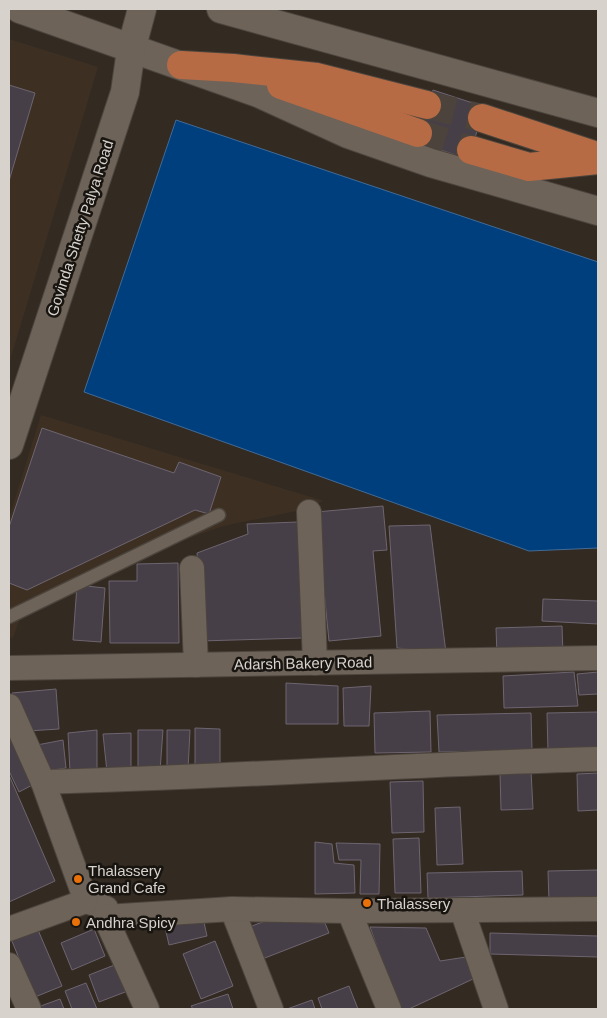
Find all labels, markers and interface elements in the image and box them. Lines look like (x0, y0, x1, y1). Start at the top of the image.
street label: Govinda Shetty Palya Road (43, 138, 117, 318)
street label: Adarsh Bakery Road (234, 653, 372, 673)
place label: Thalassery Grand Cafe (88, 862, 166, 896)
marker: Thalassery Grand Cafe (72, 873, 84, 885)
place label: Thalassery (377, 895, 451, 912)
marker: Thalassery (361, 897, 373, 909)
place label: Andhra Spicy (86, 914, 176, 931)
marker: Andhra Spicy (70, 916, 82, 928)

